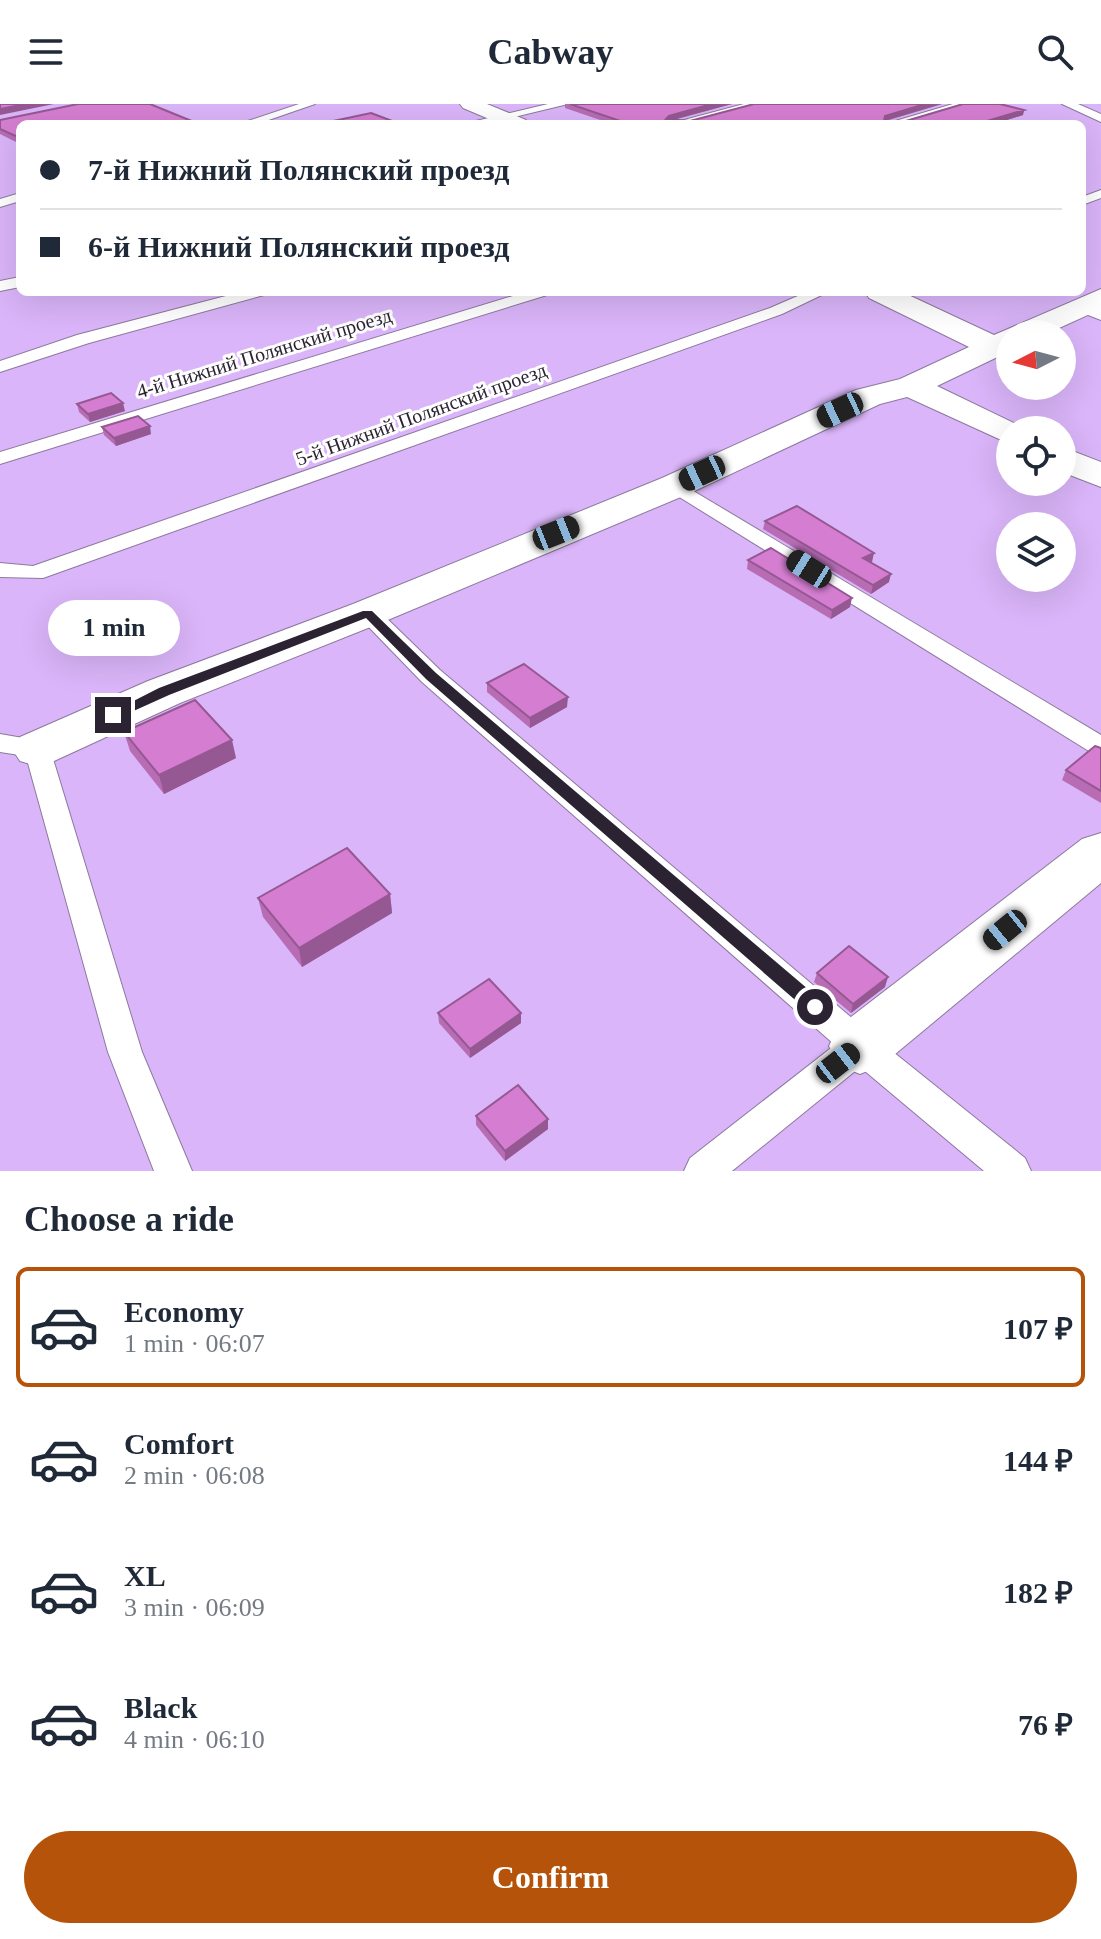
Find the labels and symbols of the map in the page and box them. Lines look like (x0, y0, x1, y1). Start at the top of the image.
street label: 4-й Нижний Полянский проезд (134, 304, 394, 403)
north arrow (996, 320, 1076, 400)
street label: 5-й Нижний Полянский проезд (293, 358, 550, 471)
car (813, 389, 867, 431)
car (675, 452, 729, 494)
car (529, 513, 583, 553)
car (782, 546, 836, 592)
callout: 1 min (47, 599, 179, 655)
route end (95, 697, 131, 733)
car (979, 906, 1031, 954)
route start (797, 989, 833, 1025)
car (812, 1039, 864, 1087)

